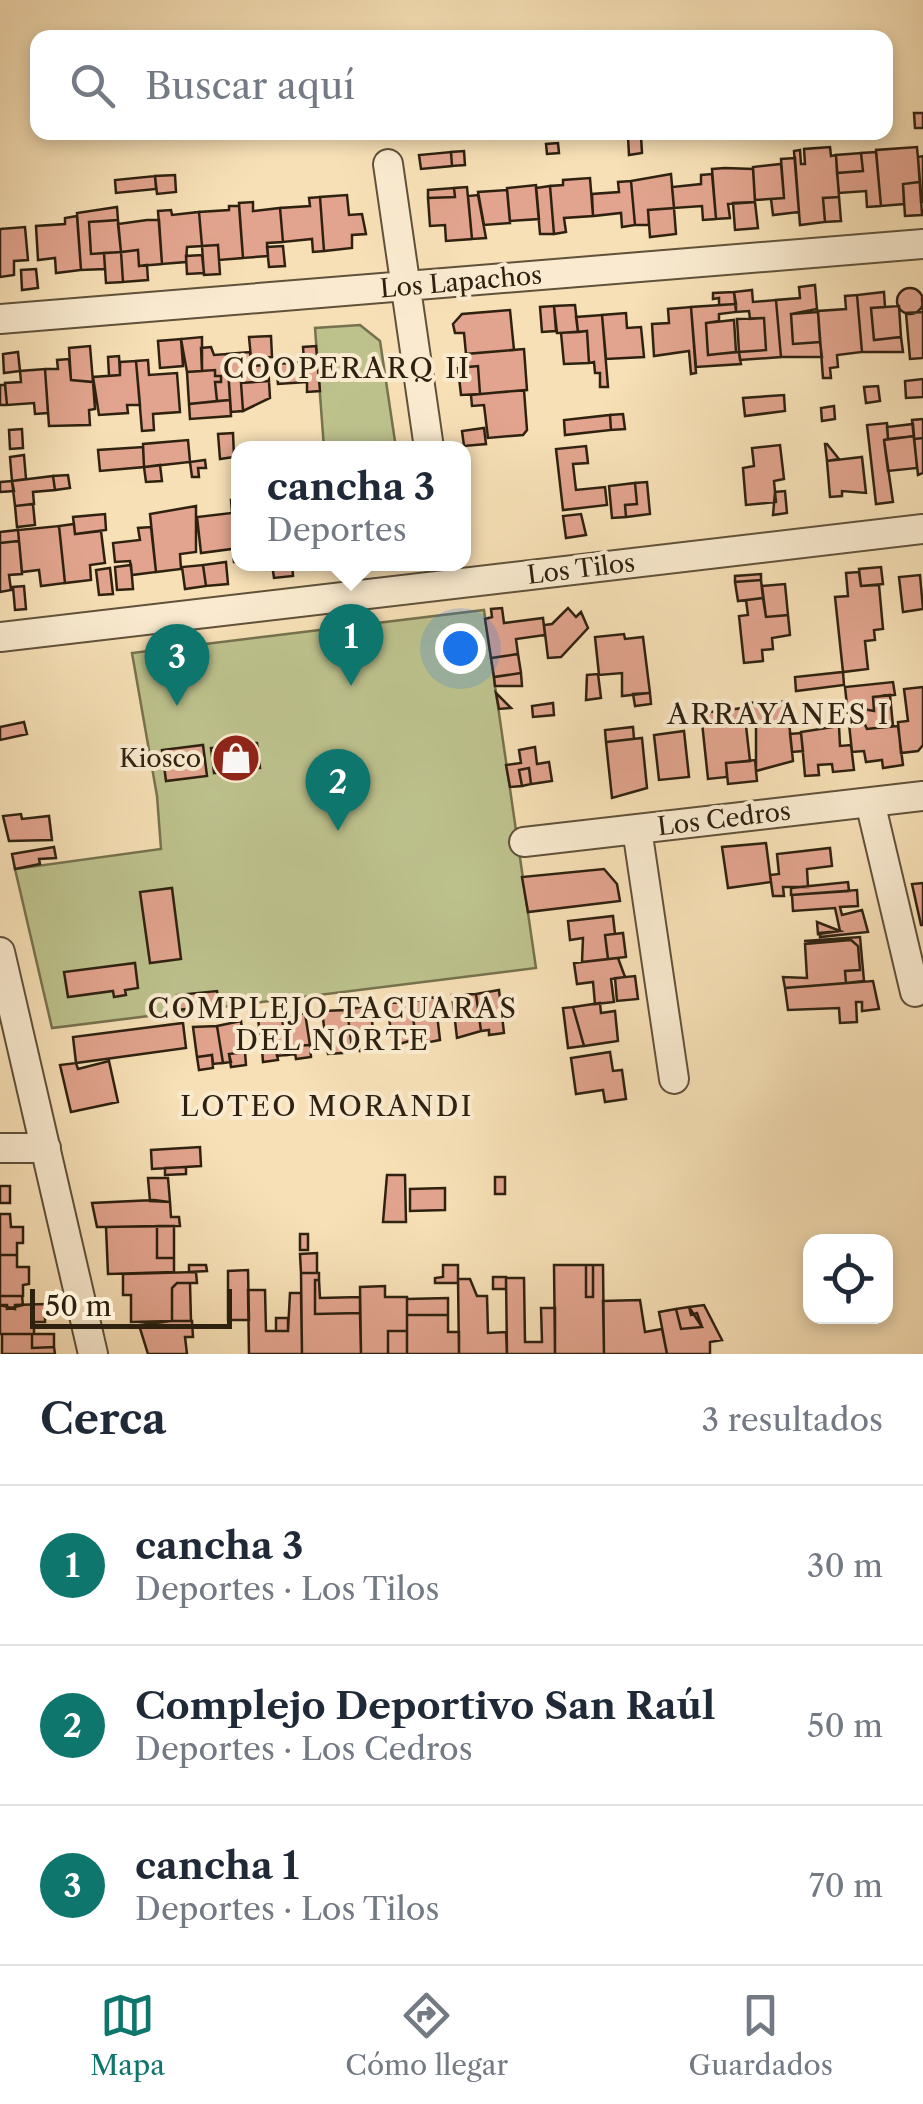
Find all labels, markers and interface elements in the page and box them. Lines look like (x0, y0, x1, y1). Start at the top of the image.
search box (30, 30, 893, 140)
icon: search (65, 58, 120, 113)
text: Buscar aquí (145, 62, 355, 109)
street label: Los Lapachos (379, 259, 543, 305)
district label: COOPERARQ II (223, 351, 471, 385)
popup (231, 441, 471, 571)
text: cancha 3 (267, 463, 435, 510)
text: Deportes (267, 510, 407, 549)
street label: Los Tilos (525, 547, 637, 591)
pin: 1 (318, 604, 384, 686)
your location (435, 623, 486, 674)
pin: 3 (144, 624, 210, 706)
district label: ARRAYANES I (666, 697, 891, 731)
shop icon: Kiosco (210, 732, 262, 784)
place label: Kiosco (119, 743, 201, 774)
pin: 2 (306, 748, 370, 831)
street label: Los Cedros (656, 795, 792, 843)
district label: COMPLEJO TACUARAS DEL NORTE (147, 991, 519, 1057)
district label: LOTEO MORANDI (180, 1089, 474, 1123)
map controls (803, 1234, 893, 1324)
button: locate (803, 1234, 893, 1324)
scale bar (30, 1284, 232, 1328)
text: 50 m (45, 1289, 112, 1323)
text: Cerca (40, 1393, 166, 1445)
text: 3 resultados (701, 1400, 883, 1439)
text: cancha 3 (135, 1522, 304, 1569)
text: 1 (65, 1546, 80, 1585)
text: 30 m (807, 1546, 883, 1585)
text: Deportes · Los Tilos (135, 1569, 439, 1608)
text: Complejo Deportivo San Raúl (135, 1682, 715, 1729)
text: 2 (63, 1706, 82, 1745)
text: 50 m (807, 1706, 883, 1745)
text: Deportes · Los Cedros (135, 1729, 473, 1768)
text: cancha 1 (135, 1842, 299, 1889)
text: 3 (63, 1866, 82, 1905)
text: 70 m (809, 1866, 883, 1905)
text: Deportes · Los Tilos (135, 1889, 439, 1928)
tab: Mapa (90, 1988, 165, 2082)
tab: Cómo llegar (345, 1988, 508, 2082)
tab: Guardados (689, 1988, 833, 2082)

